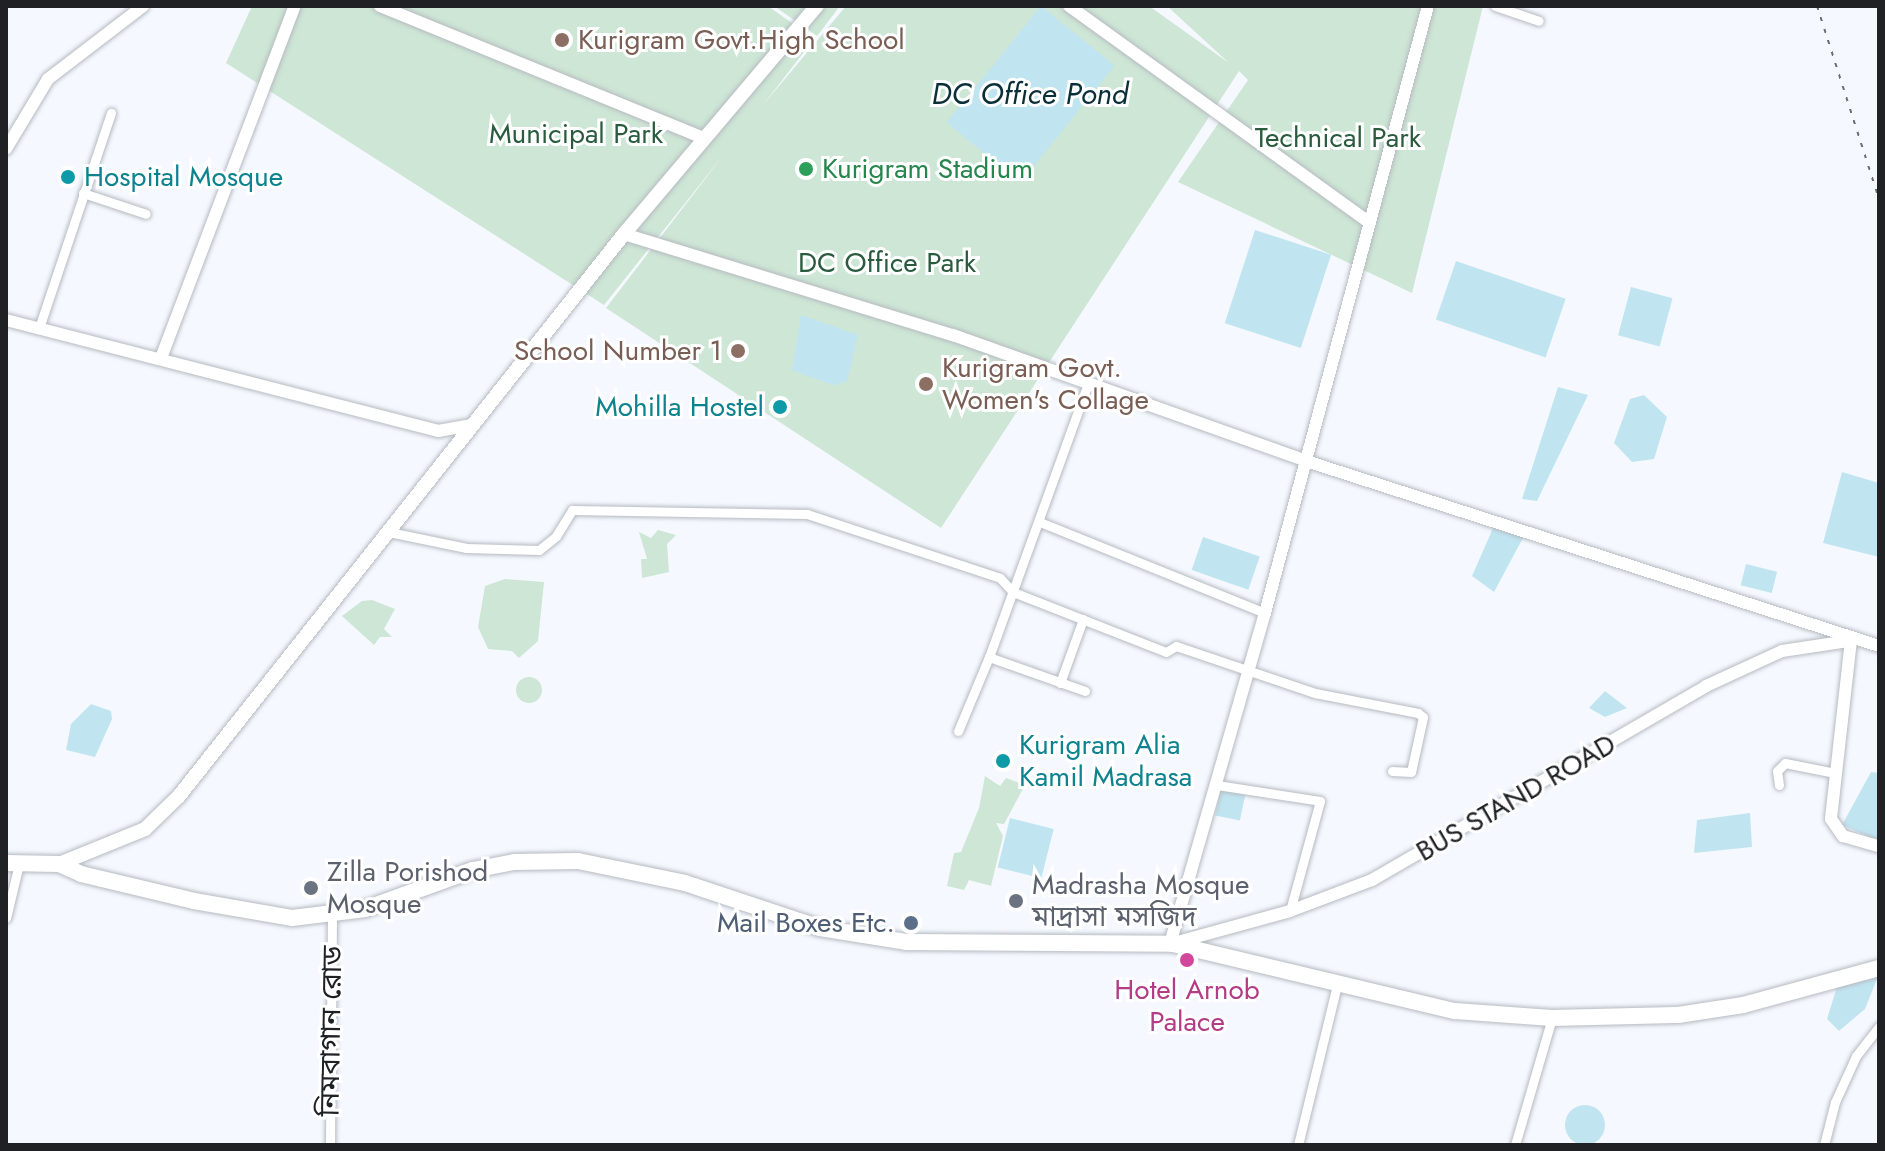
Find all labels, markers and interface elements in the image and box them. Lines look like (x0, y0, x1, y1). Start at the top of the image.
place label: Kurigram Govt.High School (578, 23, 905, 57)
marker: Kurigram Govt.High School (553, 31, 571, 49)
water label: DC Office Pond (932, 76, 1128, 112)
park label: Municipal Park (489, 117, 663, 151)
park label: Technical Park (1255, 121, 1421, 155)
place label: Kurigram Stadium (822, 152, 1033, 186)
place label: Hospital Mosque (84, 160, 283, 194)
marker: Kurigram Stadium (797, 160, 815, 178)
marker: Hospital Mosque (59, 168, 77, 186)
park label: DC Office Park (798, 246, 976, 280)
place label: School Number 1 (514, 334, 722, 368)
marker: School Number 1 (729, 342, 747, 360)
place label: Kurigram Govt. Women's Collage (942, 351, 1149, 417)
marker: Kurigram Govt. Women's Collage (917, 375, 935, 393)
place label: Mohilla Hostel (595, 390, 764, 424)
marker: Mohilla Hostel (771, 398, 789, 416)
street label: BUS STAND ROAD (1410, 727, 1622, 869)
place label: Kurigram Alia Kamil Madrasa (1019, 728, 1192, 794)
marker: Kurigram Alia Kamil Madrasa (994, 752, 1012, 770)
place label: Zilla Porishod Mosque (327, 855, 488, 921)
place label: Madrasha Mosque মাদ্রাসা মসজিদ (1032, 868, 1249, 934)
marker: Zilla Porishod Mosque (302, 879, 320, 897)
marker: Madrasha Mosque মাদ্রাসা মসজিদ (1007, 892, 1025, 910)
place label: Mail Boxes Etc. (717, 906, 895, 940)
marker: Mail Boxes Etc. (902, 914, 920, 932)
street label: নিমবাগান রোড (313, 945, 349, 1117)
marker: Hotel Arnob Palace (1178, 951, 1196, 969)
place label: Hotel Arnob Palace (1114, 973, 1260, 1039)

